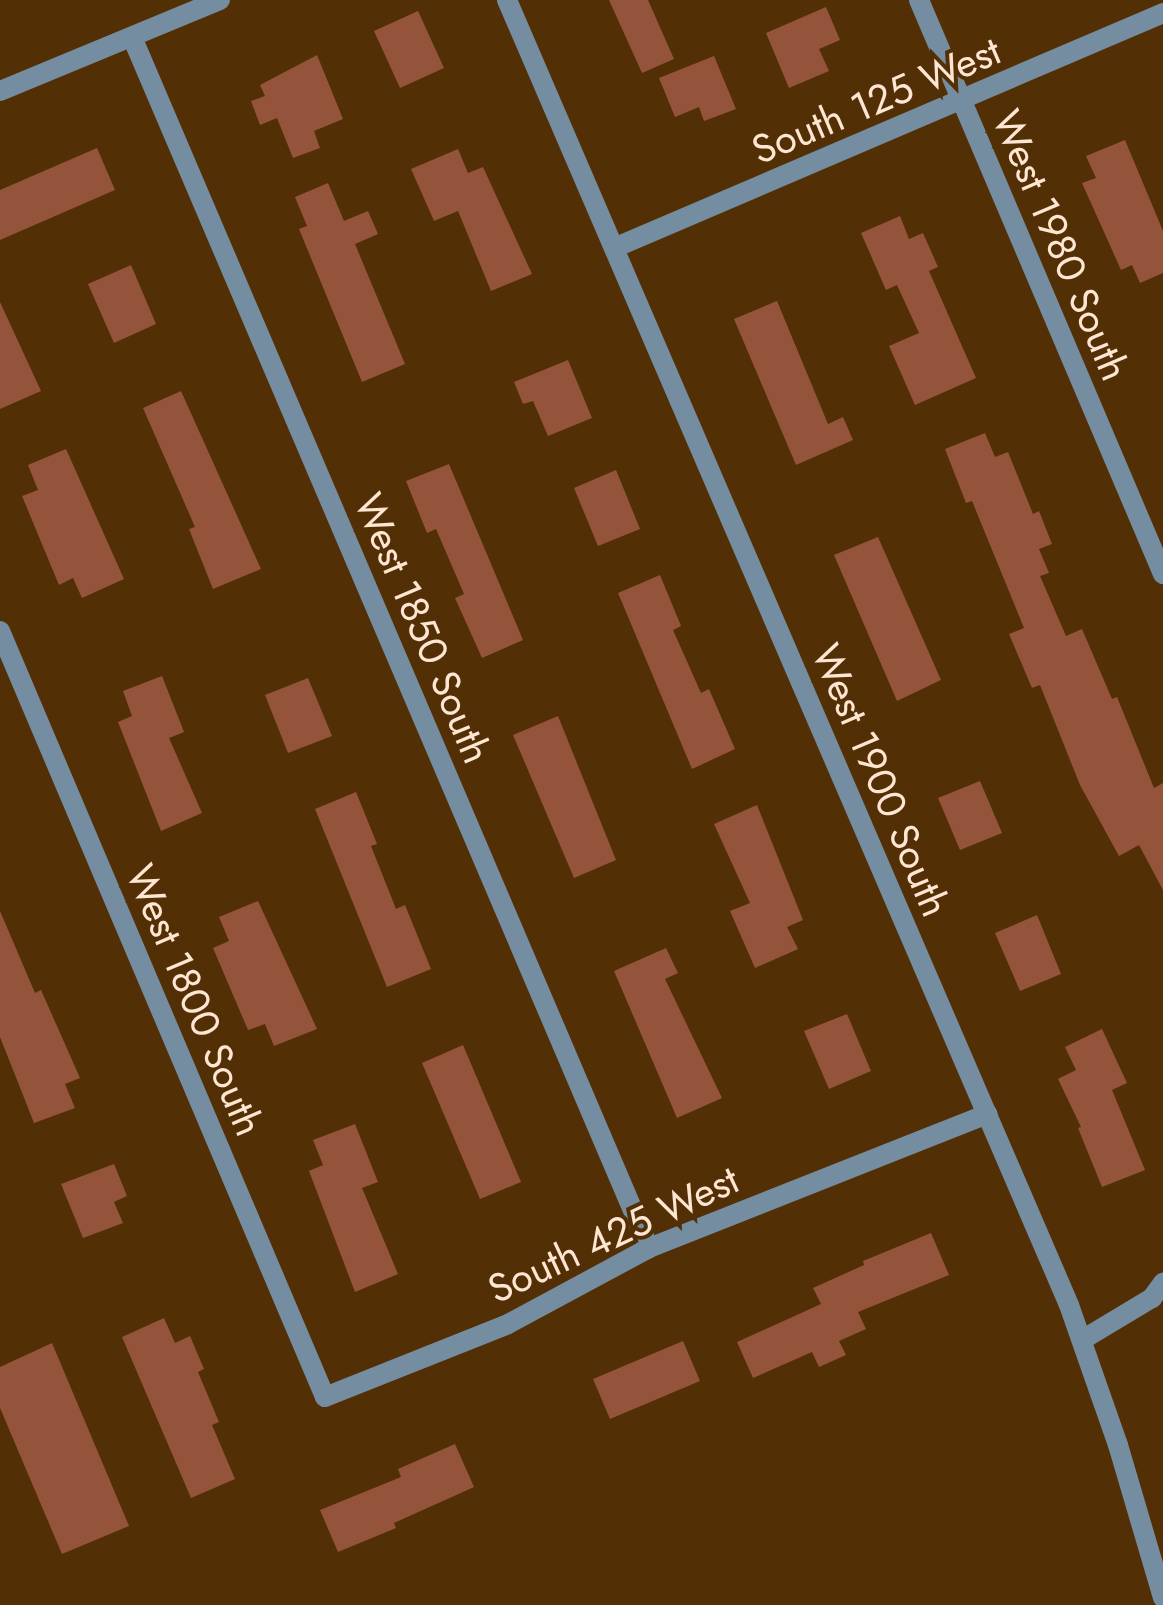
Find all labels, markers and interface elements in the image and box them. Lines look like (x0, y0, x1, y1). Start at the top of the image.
street label: South 125 West (744, 26, 1008, 174)
street label: West 1980 South (982, 103, 1140, 387)
street label: West 1850 South (345, 486, 501, 770)
street label: West 1900 South (802, 637, 960, 923)
street label: West 1800 South (116, 857, 274, 1143)
street label: South 425 West (480, 1155, 746, 1313)

